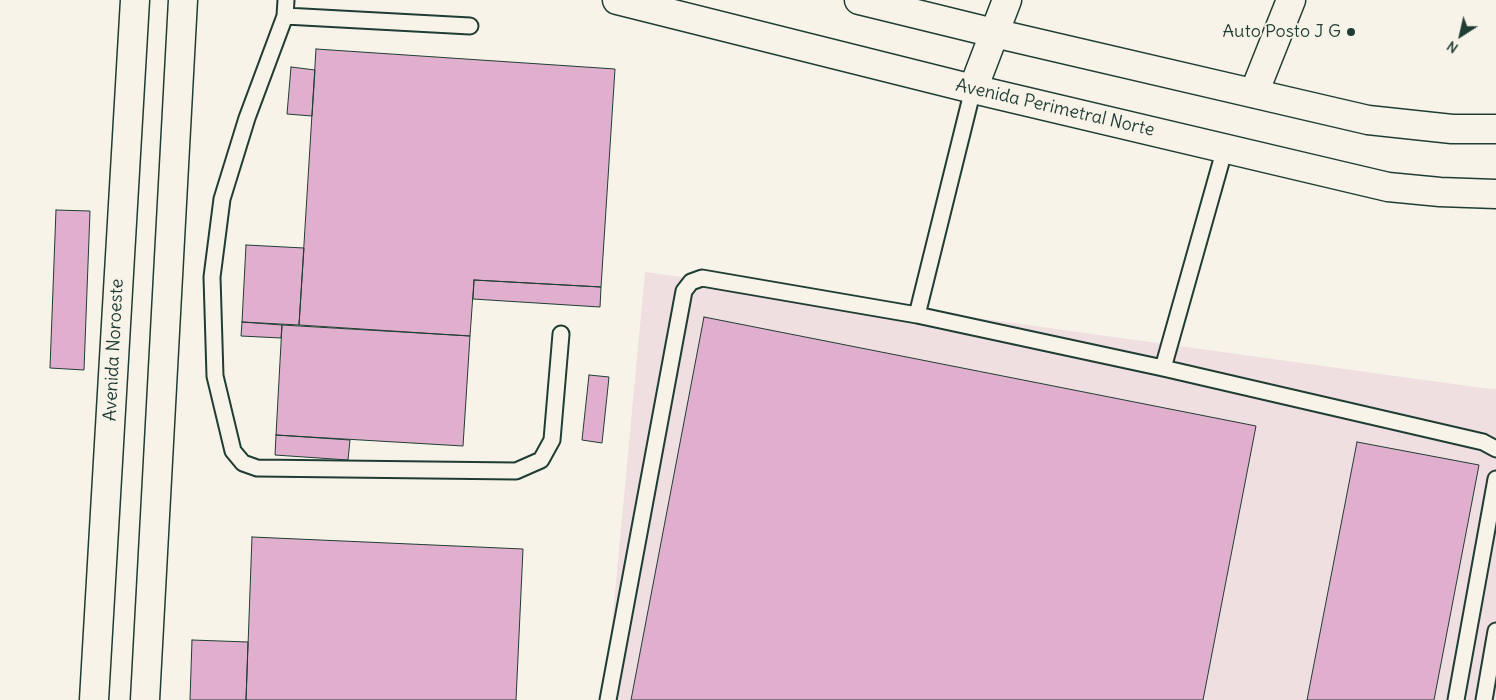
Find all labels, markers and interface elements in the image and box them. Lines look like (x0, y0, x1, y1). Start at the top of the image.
north arrow (1436, 10, 1486, 60)
place label: Auto Posto J G (1223, 21, 1341, 43)
marker: Auto Posto J G (1345, 26, 1357, 38)
text: N (1443, 37, 1462, 57)
street label: Avenida Perimetral Norte (954, 75, 1156, 141)
street label: Avenida Noroeste (99, 278, 129, 422)

